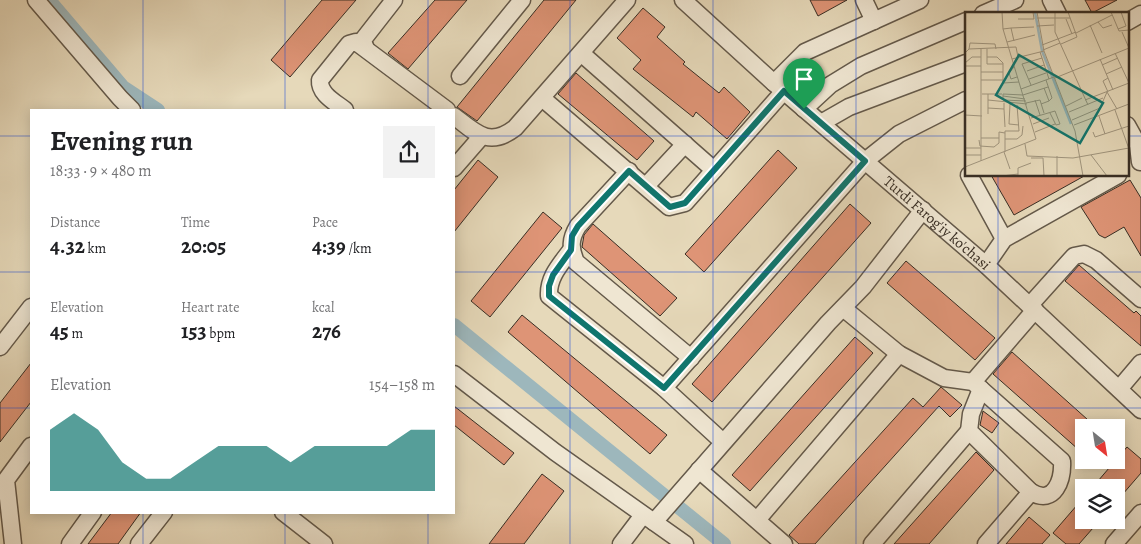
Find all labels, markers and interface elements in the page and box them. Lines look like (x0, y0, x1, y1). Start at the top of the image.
inset map (965, 12, 1128, 176)
pin (783, 58, 825, 109)
icon: arrive (790, 65, 818, 93)
text: Evening run (50, 122, 193, 160)
button: share (383, 126, 435, 178)
text: 18:33 · 9 × 480 m (50, 160, 152, 182)
street label: Turdi Farog'iy ko'chasi (879, 171, 995, 274)
text: Distance (50, 213, 100, 232)
text: Time (181, 213, 210, 232)
text: Pace (312, 213, 338, 232)
text: 4.32 (50, 232, 85, 260)
text: 20:05 (181, 232, 226, 260)
text: 4:39 (312, 232, 346, 260)
text: km (85, 239, 106, 258)
text: /km (346, 239, 372, 258)
text: Elevation (50, 298, 104, 317)
text: Heart rate (181, 298, 239, 317)
text: kcal (312, 298, 334, 317)
text: 45 (50, 317, 69, 345)
text: 153 (181, 317, 207, 345)
text: 276 (312, 317, 341, 345)
text: m (69, 324, 83, 343)
text: bpm (207, 324, 235, 343)
text: Elevation (50, 374, 111, 396)
text: 154–158 m (369, 374, 435, 396)
north arrow (1075, 419, 1125, 469)
map controls (1075, 419, 1125, 529)
button: layers (1075, 479, 1125, 529)

